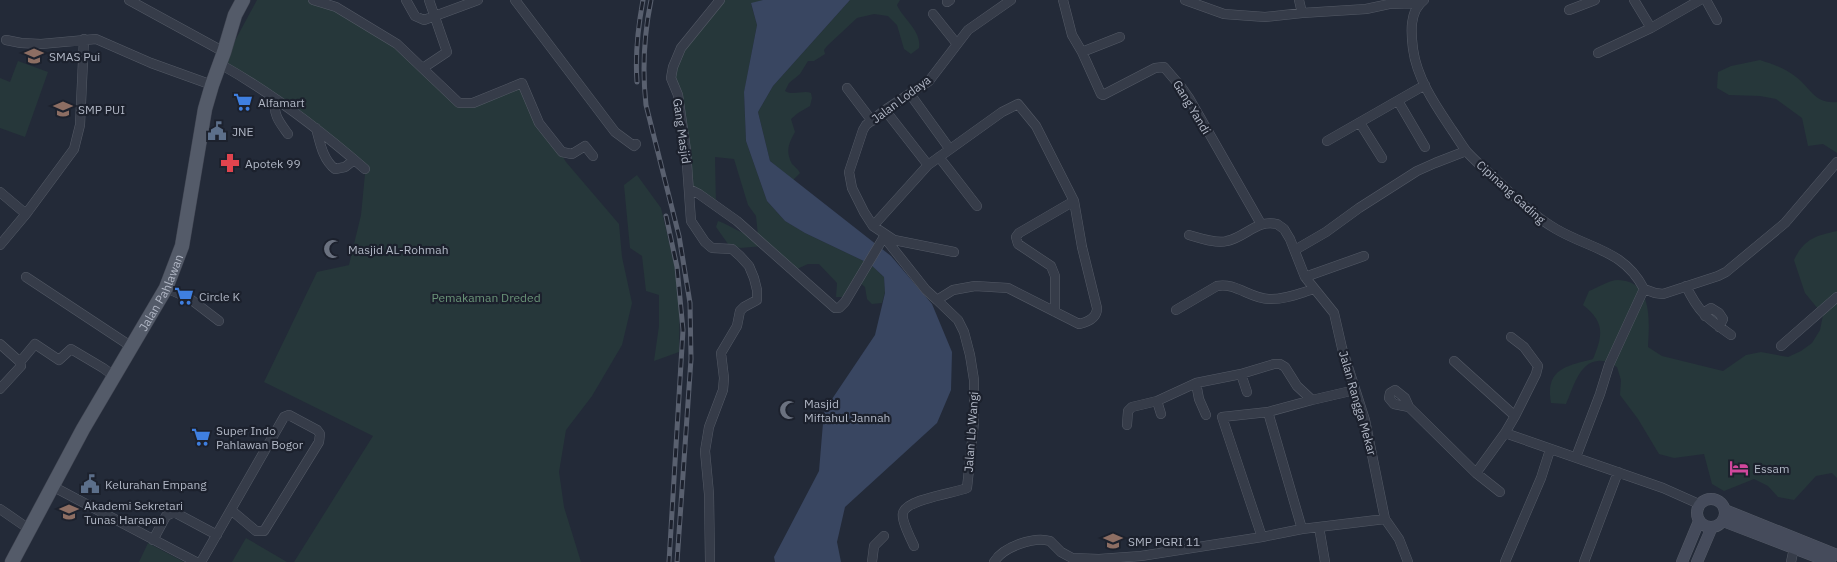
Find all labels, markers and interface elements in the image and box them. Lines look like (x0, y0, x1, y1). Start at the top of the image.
school or university icon: SMAS Pui (23, 45, 45, 67)
place label: SMAS Pui (49, 49, 100, 64)
street label: Jalan Lodaya (869, 72, 934, 126)
street label: Gang Yandi (1170, 77, 1214, 137)
supermarket icon: Alfamart (232, 91, 254, 113)
place label: Alfamart (258, 95, 305, 110)
street label: Gang Masjid (670, 97, 694, 165)
school or university icon: SMP PUI (52, 98, 74, 120)
place label: SMP PUI (78, 102, 125, 117)
public building icon: JNE (206, 120, 228, 142)
place label: JNE (232, 124, 254, 139)
pharmacy icon: Apotek 99 (219, 152, 241, 174)
place label: Apotek 99 (245, 156, 301, 171)
street label: Cipinang Gading (1473, 157, 1549, 227)
mosque icon: Masjid AL-Rohmah (322, 238, 344, 260)
place label: Masjid AL-Rohmah (348, 242, 449, 257)
street label: Jalan Pahlawan (135, 252, 186, 334)
supermarket icon: Circle K (173, 285, 195, 307)
place label: Circle K (199, 289, 241, 304)
park label: Pemakaman Dreded (431, 290, 541, 305)
street label: Jalan Rangga Mekar (1336, 349, 1380, 458)
street label: Jalan Lb Wangi (961, 391, 981, 473)
place label: Masjid Miftahul Jannah (804, 396, 890, 425)
mosque icon: Masjid Miftahul Jannah (778, 399, 800, 421)
place label: Super Indo Pahlawan Bogor (216, 423, 304, 452)
supermarket icon: Super Indo Pahlawan Bogor (190, 426, 212, 448)
hotel icon: Essam (1728, 457, 1750, 479)
place label: Essam (1754, 461, 1790, 476)
public building icon: Kelurahan Empang (79, 473, 101, 495)
place label: Kelurahan Empang (105, 477, 207, 492)
place label: Akademi Sekretari Tunas Harapan (84, 498, 183, 527)
school or university icon: Akademi Sekretari Tunas Harapan (58, 501, 80, 523)
school or university icon: SMP PGRI 11 (1102, 530, 1124, 552)
place label: SMP PGRI 11 (1128, 534, 1200, 549)

